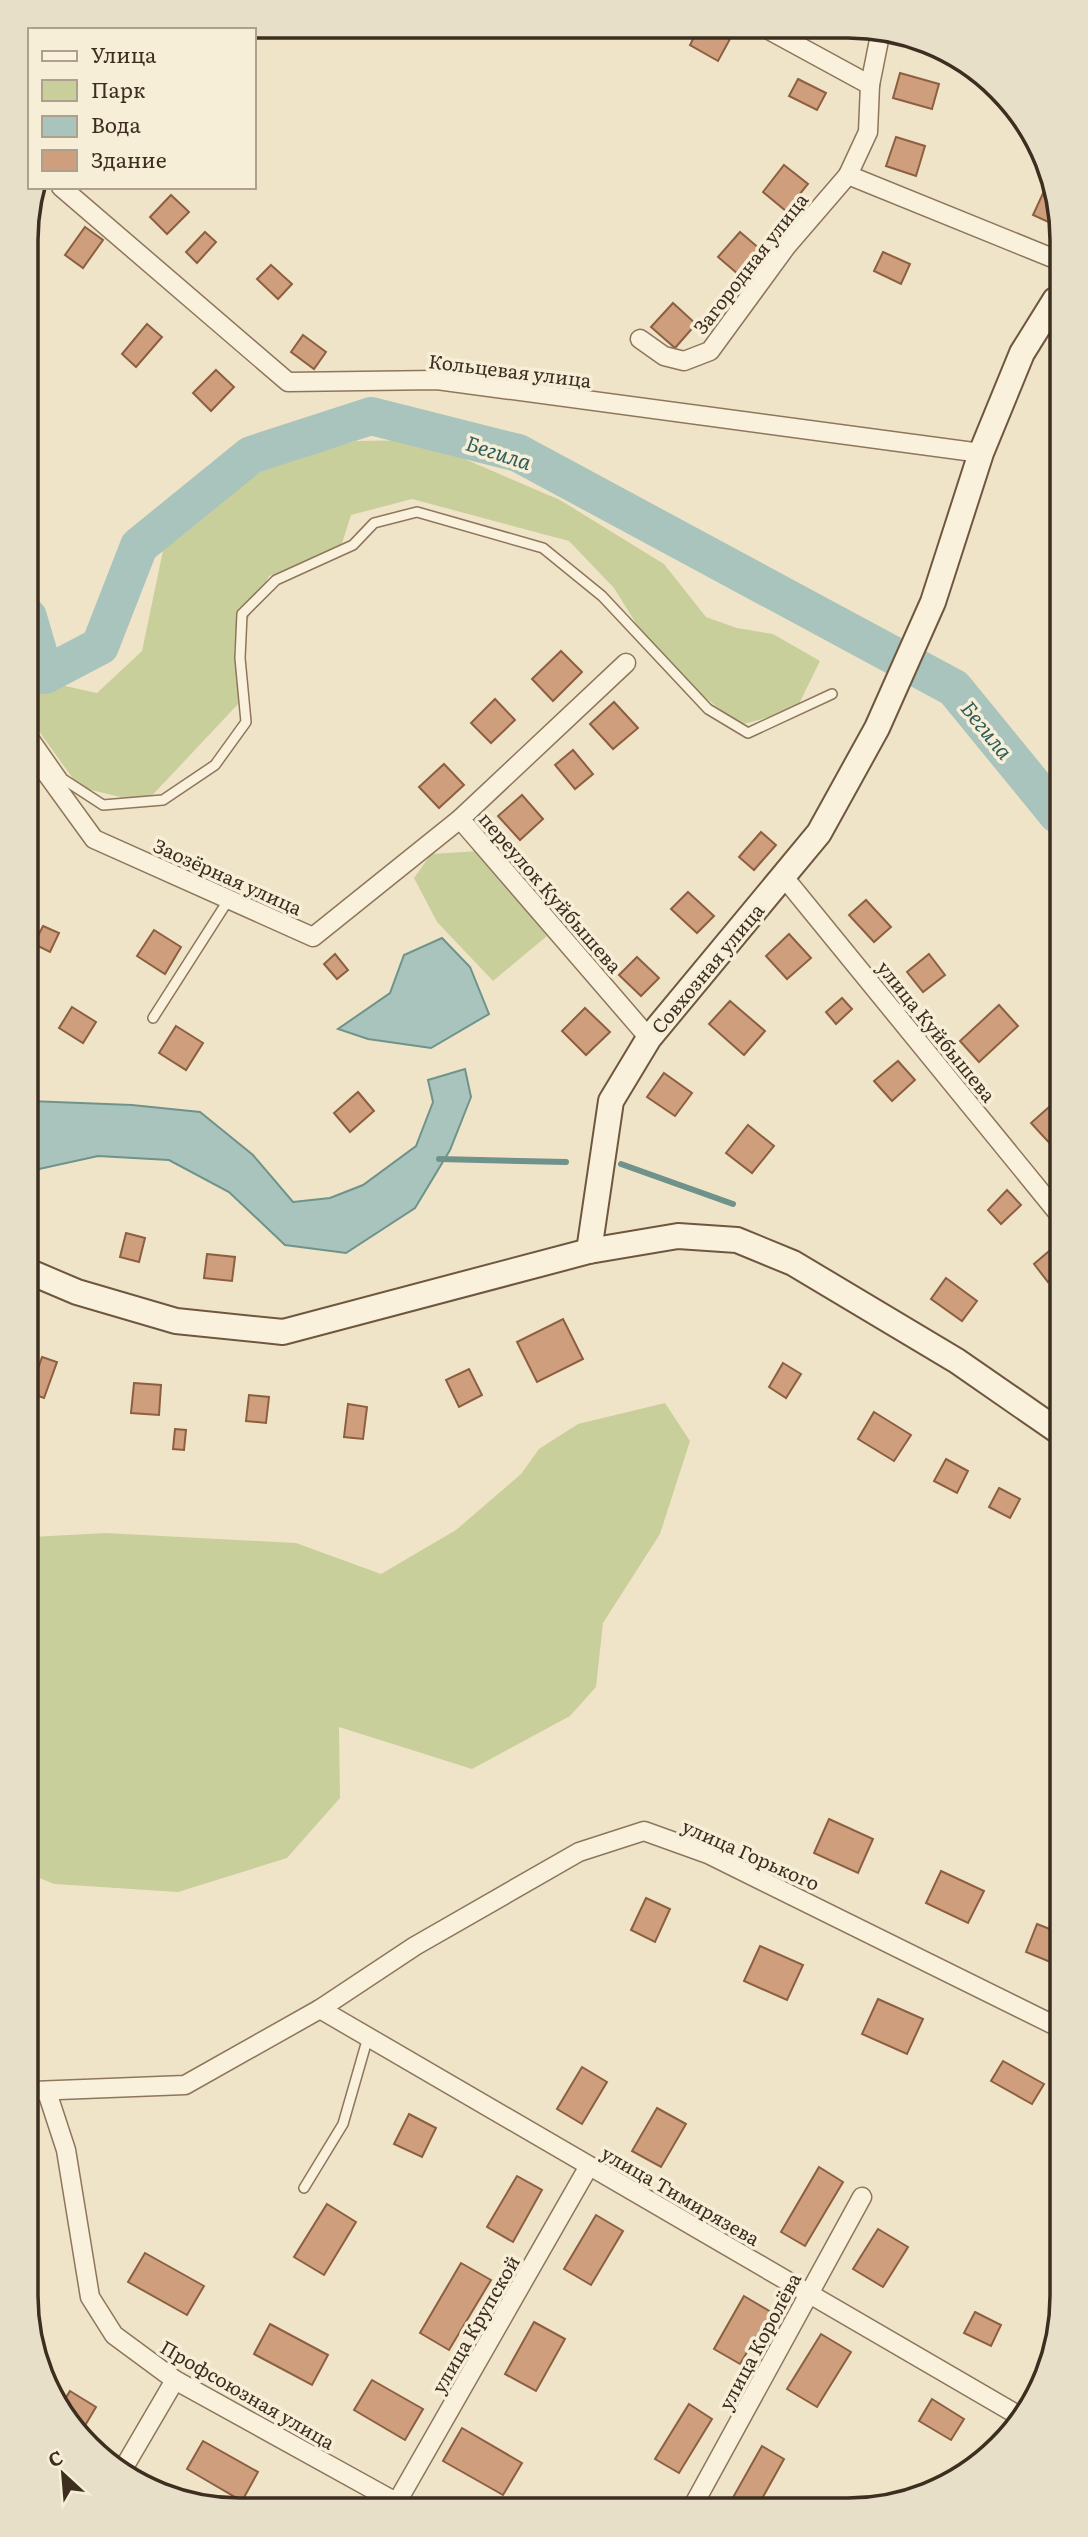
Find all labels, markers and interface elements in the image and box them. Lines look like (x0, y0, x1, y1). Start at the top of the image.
legend (28, 28, 256, 189)
text: Улица (91, 38, 157, 69)
text: Парк (91, 73, 146, 104)
text: Вода (91, 108, 142, 139)
text: Здание (91, 143, 167, 174)
street label: Загородная улица (686, 186, 815, 340)
street label: Кольцевая улица (427, 346, 594, 394)
water label: Бегила (462, 426, 536, 476)
water label: Бегила (955, 693, 1021, 765)
street label: переулок Куйбышева (473, 805, 629, 979)
street label: Заозёрная улица (149, 831, 307, 922)
street label: Совхозная улица (644, 896, 770, 1039)
street label: улица Куйбышева (871, 954, 1003, 1108)
street label: улица Горького (678, 1811, 824, 1897)
street label: улица Тимирязева (597, 2138, 766, 2252)
street label: улица Крупской (424, 2250, 526, 2398)
street label: улица Королёва (711, 2267, 807, 2415)
street label: Профсоюзная улица (156, 2333, 341, 2456)
north arrow (28, 2439, 98, 2509)
text: С (43, 2442, 67, 2473)

